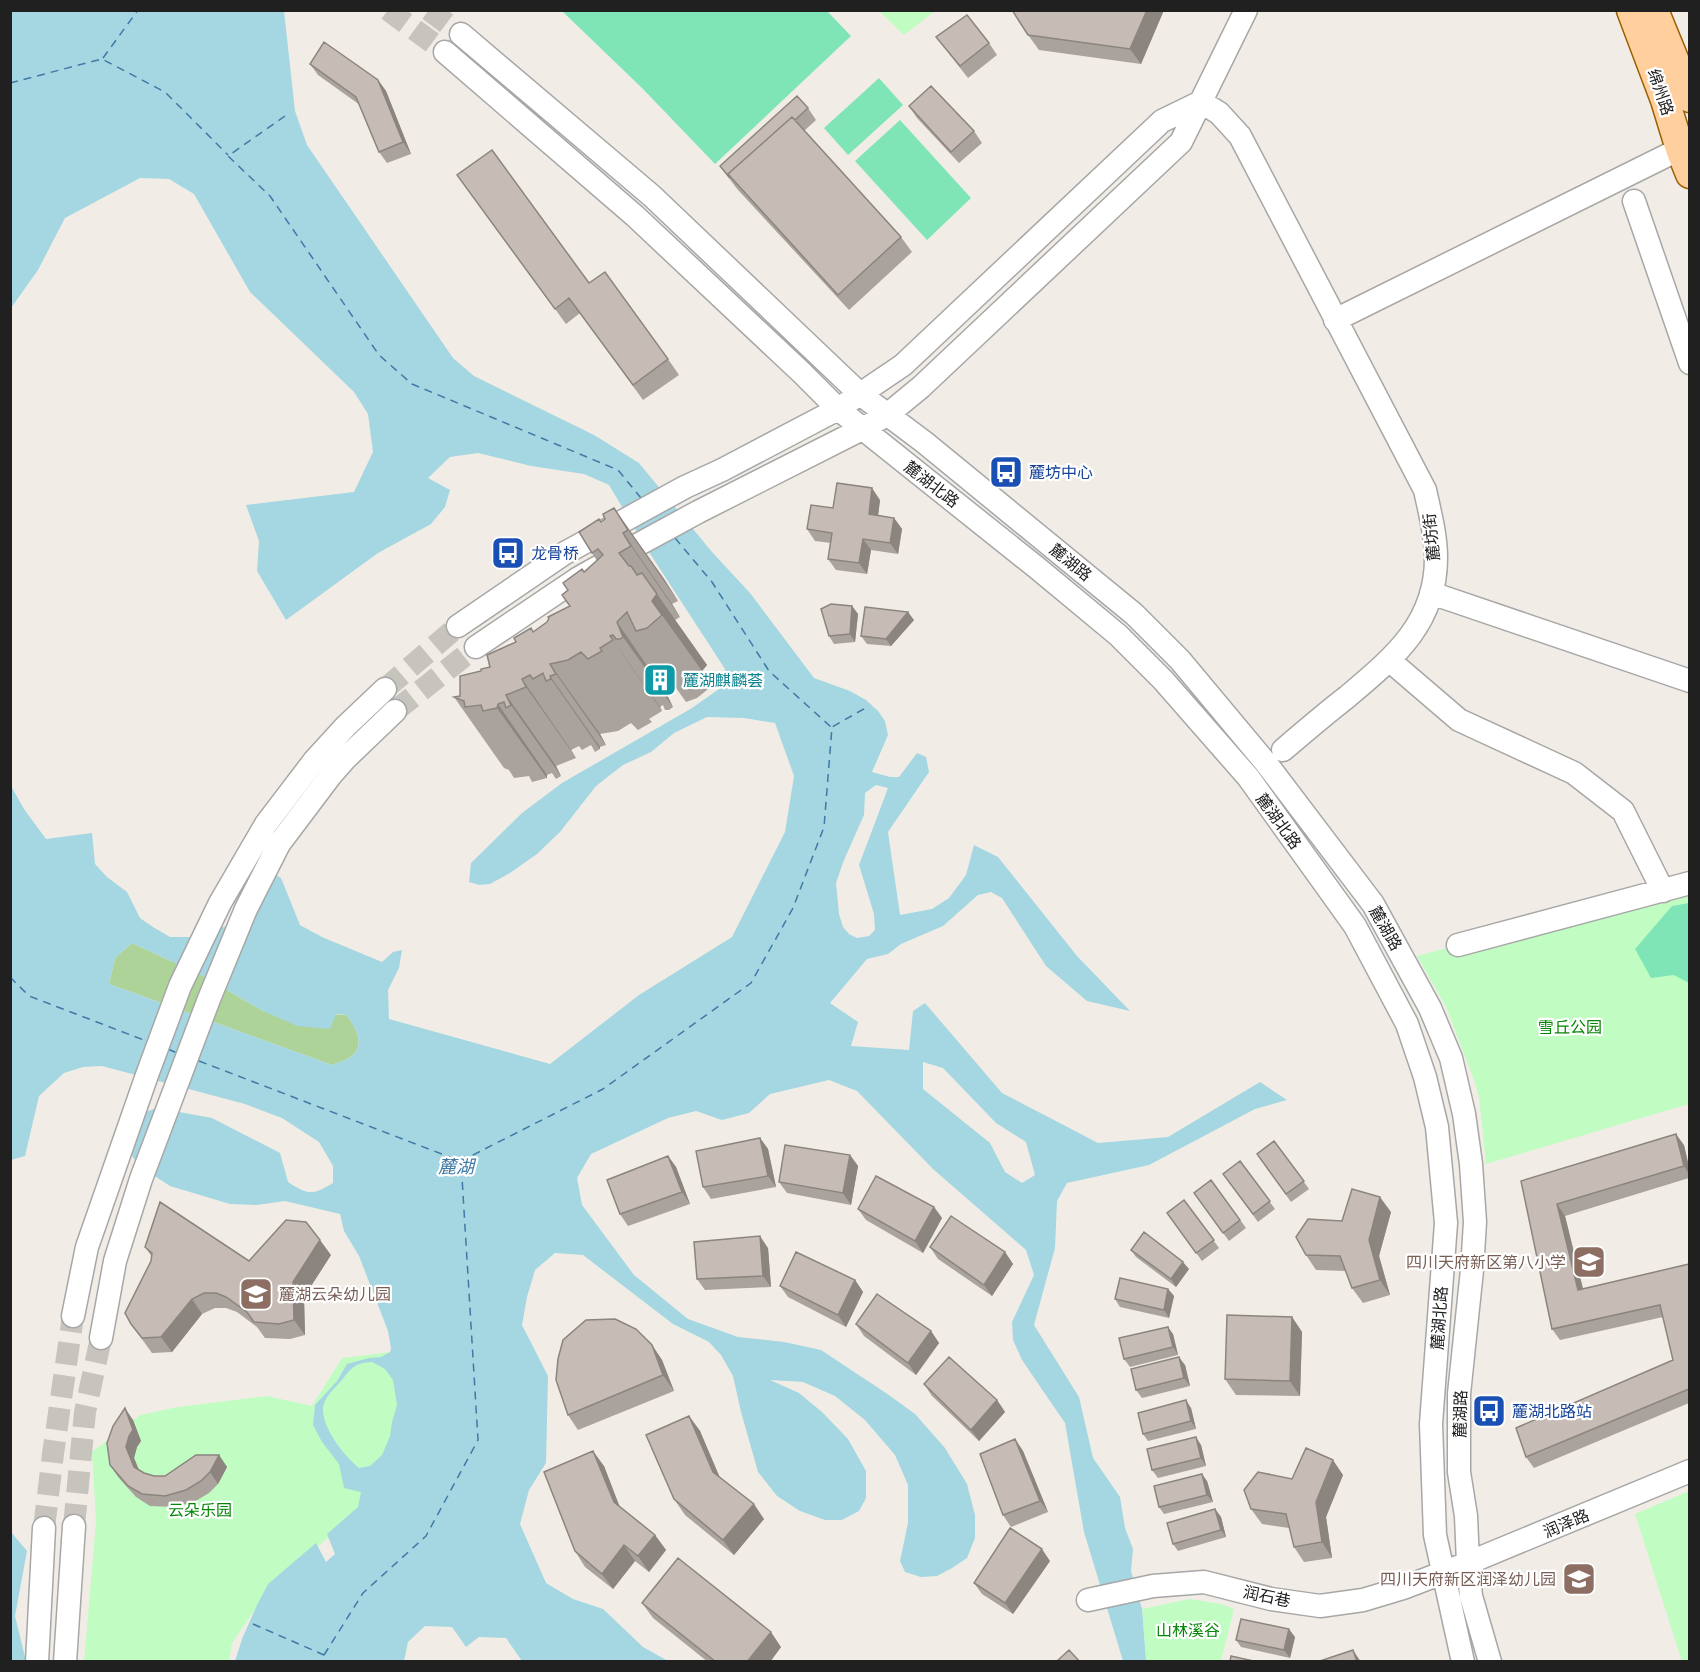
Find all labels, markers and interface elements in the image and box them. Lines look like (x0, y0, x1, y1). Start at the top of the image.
street label: 绵州路 (1645, 66, 1677, 118)
bus stop icon: 麓坊中心 (988, 454, 1024, 490)
street label: 麓湖北路 (901, 457, 963, 511)
place label: 麓坊中心 (1029, 463, 1093, 481)
street label: 麓坊街 (1420, 512, 1442, 562)
bus stop icon: 龙骨桥 (490, 535, 526, 571)
street label: 麓湖路 (1047, 540, 1095, 584)
place label: 龙骨桥 (531, 544, 579, 562)
building icon: 麓湖麒麟荟 (642, 662, 678, 698)
place label: 麓湖麒麟荟 (683, 671, 763, 689)
street label: 麓湖北路 (1253, 790, 1305, 852)
street label: 麓湖路 (1366, 903, 1406, 953)
park label: 雪丘公园 (1538, 1018, 1602, 1036)
water label: 麓湖 (438, 1156, 477, 1177)
school or university icon: 四川天府新区第八小学 (1571, 1244, 1607, 1280)
place label: 四川天府新区第八小学 (1406, 1253, 1566, 1271)
school or university icon: 麓湖云朵幼儿园 (238, 1276, 274, 1312)
place label: 麓湖云朵幼儿园 (279, 1285, 391, 1303)
street label: 麓湖北路 (1428, 1285, 1450, 1351)
street label: 麓湖路 (1451, 1390, 1469, 1438)
bus stop icon: 麓湖北路站 (1471, 1393, 1507, 1429)
place label: 麓湖北路站 (1512, 1402, 1592, 1420)
park label: 云朵乐园 (168, 1501, 232, 1519)
street label: 润泽路 (1540, 1505, 1592, 1541)
school or university icon: 四川天府新区润泽幼儿园 (1561, 1561, 1597, 1597)
place label: 四川天府新区润泽幼儿园 (1380, 1570, 1556, 1588)
street label: 润石巷 (1242, 1582, 1292, 1610)
park label: 山林溪谷 (1156, 1621, 1220, 1639)

